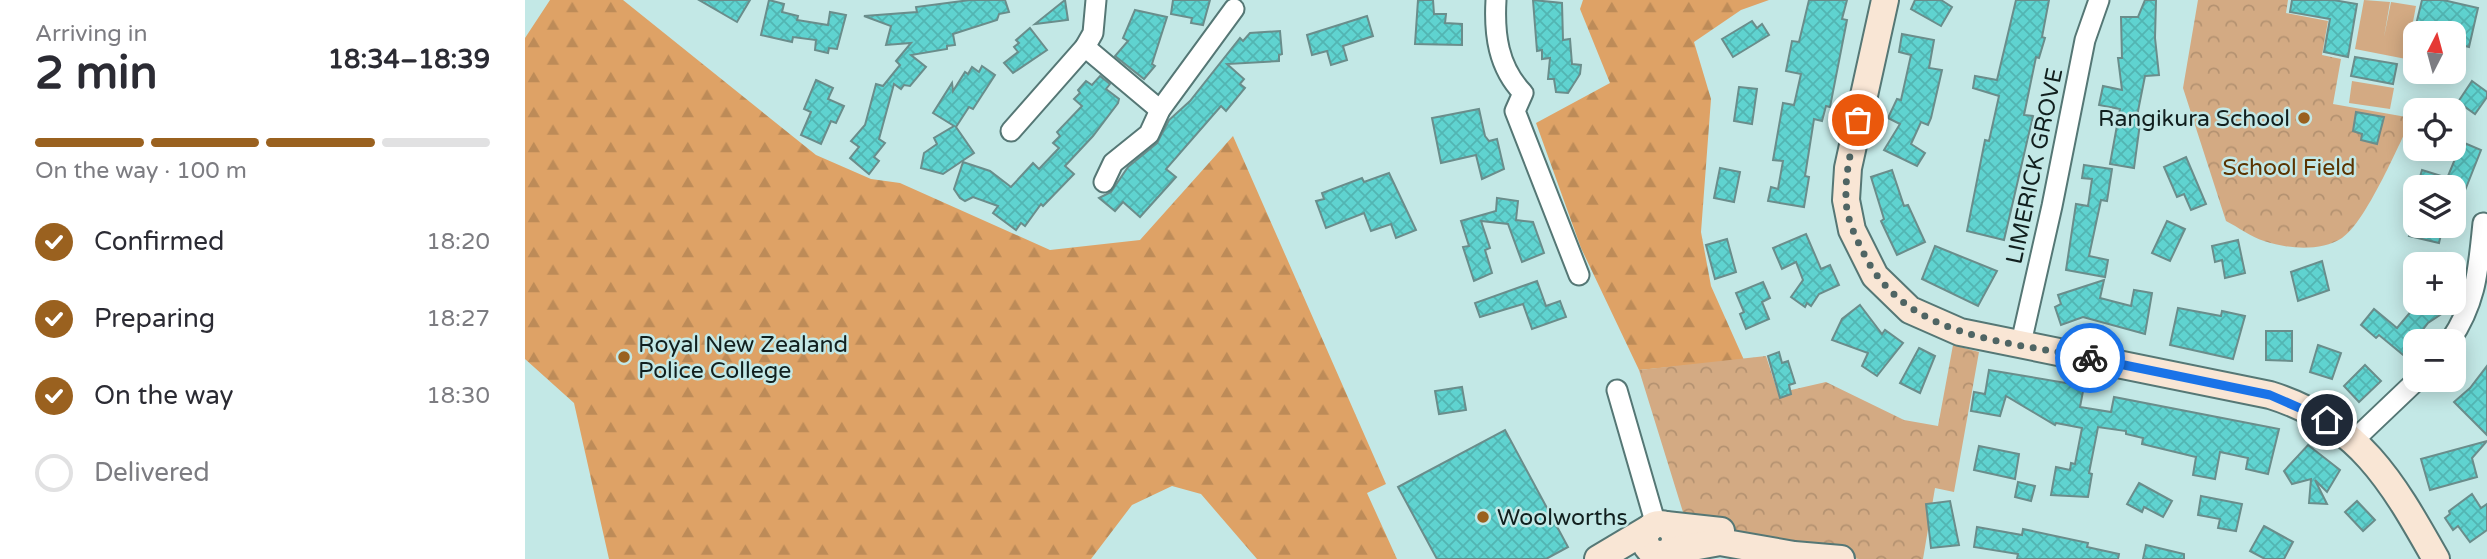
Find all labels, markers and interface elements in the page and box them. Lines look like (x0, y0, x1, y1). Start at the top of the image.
text: Arriving in (35, 20, 148, 48)
north arrow (2403, 21, 2466, 84)
map controls (2403, 21, 2466, 392)
text: 18:34–18:39 (328, 44, 490, 75)
text: 2 min (35, 46, 158, 101)
street label: LIMERICK GROVE (2001, 66, 2069, 267)
pin (1828, 90, 1888, 150)
button: locate (2403, 98, 2466, 161)
icon: bag (1839, 101, 1877, 139)
place label: Rangikura School (2098, 105, 2290, 133)
marker: Rangikura School (2296, 110, 2312, 126)
park label: School Field (2223, 154, 2355, 182)
text: On the way · 100 m (35, 157, 247, 185)
button: layers (2403, 175, 2466, 238)
icon: check (35, 223, 73, 261)
text: Confirmed (94, 226, 224, 257)
text: 18:20 (426, 228, 490, 256)
button: + (2403, 252, 2466, 315)
icon: check (35, 300, 73, 338)
text: Preparing (94, 303, 215, 334)
text: 18:27 (426, 305, 490, 333)
courier (2055, 323, 2125, 393)
button: − (2403, 329, 2466, 392)
place label: Royal New Zealand Police College (638, 331, 848, 385)
icon: bike (2071, 339, 2109, 377)
marker: Royal New Zealand Police College (616, 349, 632, 365)
icon: check (35, 377, 73, 415)
text: On the way (94, 380, 234, 411)
text: 18:30 (426, 382, 490, 410)
pin (2297, 390, 2357, 450)
icon: home (2308, 401, 2346, 439)
text: Delivered (94, 457, 210, 488)
place label: Woolworths (1497, 504, 1628, 532)
marker: Woolworths (1475, 509, 1491, 525)

